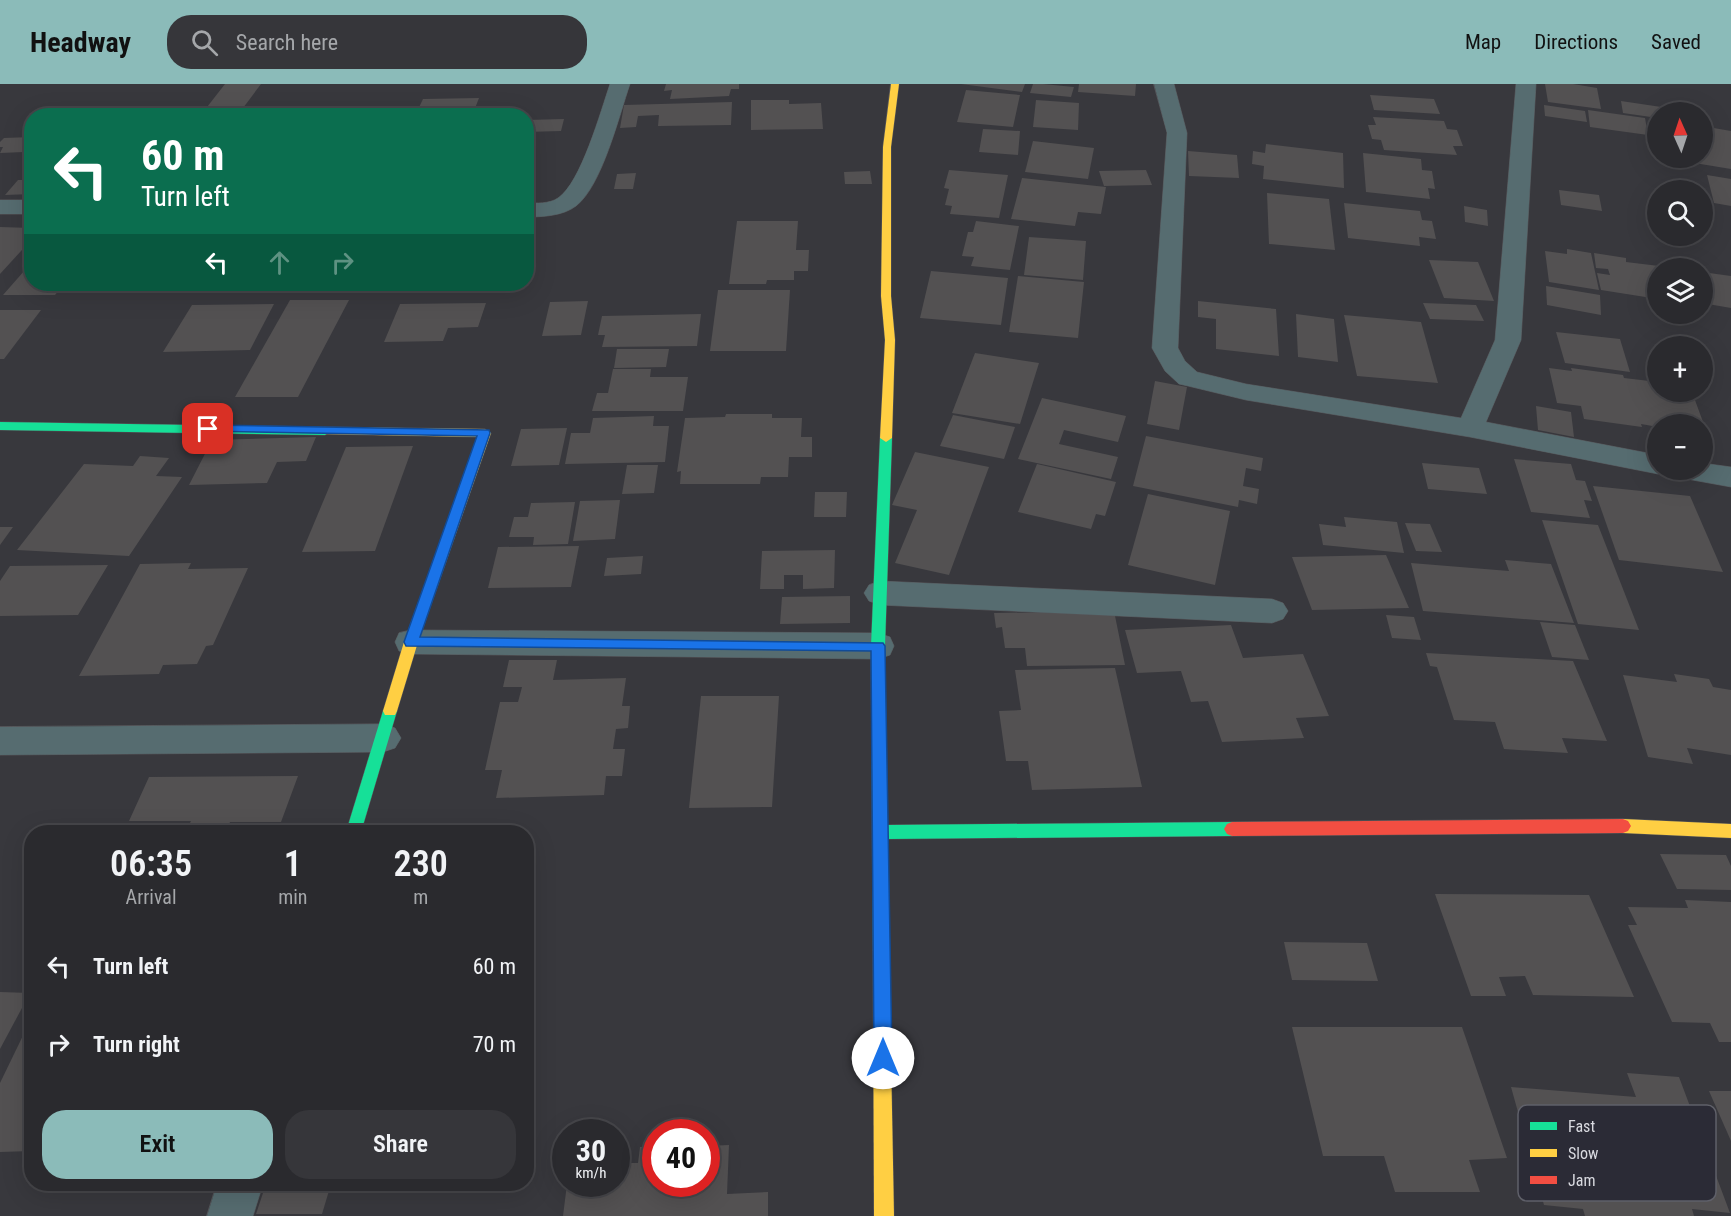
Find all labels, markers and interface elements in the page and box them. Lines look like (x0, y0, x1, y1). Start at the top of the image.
search box (167, 15, 587, 69)
text: Headway (30, 26, 131, 59)
icon: search (188, 26, 221, 59)
text: Search here (236, 30, 338, 55)
text: Map (1465, 30, 1501, 54)
text: Directions (1534, 30, 1618, 54)
text: Saved (1651, 30, 1701, 54)
north arrow (1647, 102, 1713, 168)
map controls (1647, 102, 1713, 480)
text: 60 m (141, 131, 224, 180)
icon: left (42, 132, 120, 210)
button: search (1647, 180, 1713, 246)
text: Turn left (141, 181, 230, 213)
icon: left (200, 246, 233, 279)
icon: ahead (263, 246, 296, 279)
icon: right (326, 246, 359, 279)
button: layers (1647, 258, 1713, 324)
button: + (1647, 336, 1713, 402)
pin (182, 403, 233, 454)
icon: arrive (191, 412, 224, 445)
button: − (1647, 414, 1713, 480)
text: 06:35 (110, 843, 192, 885)
text: 1 (284, 843, 302, 885)
text: 230 (394, 843, 448, 885)
text: Arrival (126, 885, 177, 909)
text: min (278, 885, 307, 909)
text: m (413, 885, 428, 909)
icon: left (42, 950, 75, 983)
text: Turn left (93, 954, 168, 979)
text: 60 m (473, 954, 516, 979)
position arrow (851, 1026, 915, 1090)
icon: right (42, 1028, 75, 1061)
text: Turn right (93, 1032, 180, 1057)
text: 70 m (473, 1032, 516, 1057)
legend (1518, 1105, 1716, 1201)
button: Exit (42, 1110, 273, 1179)
button: Share (285, 1110, 516, 1179)
text: Fast (1568, 1117, 1595, 1136)
speed limit sign: 40 (642, 1119, 720, 1197)
text: 30 (576, 1133, 606, 1168)
text: Slow (1568, 1144, 1598, 1163)
text: km/h (576, 1164, 606, 1182)
text: Jam (1568, 1171, 1595, 1190)

